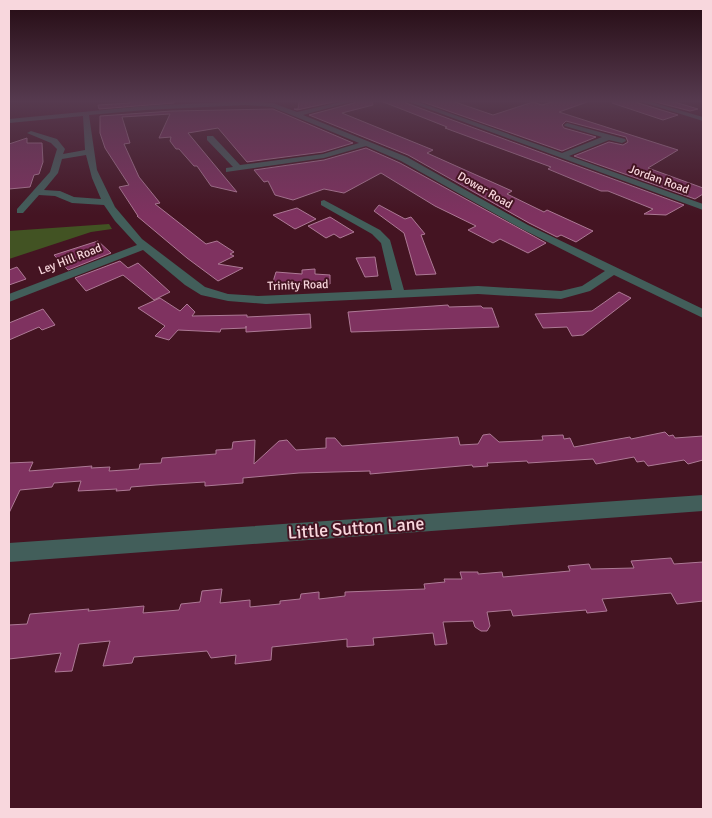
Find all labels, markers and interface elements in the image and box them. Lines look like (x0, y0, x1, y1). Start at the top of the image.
street label: Jordan Road (627, 162, 691, 197)
street label: Dower Road (455, 169, 515, 212)
street label: Ley Hill Road (36, 241, 104, 278)
street label: Trinity Road (267, 277, 329, 294)
street label: Little Sutton Lane (287, 512, 425, 544)

